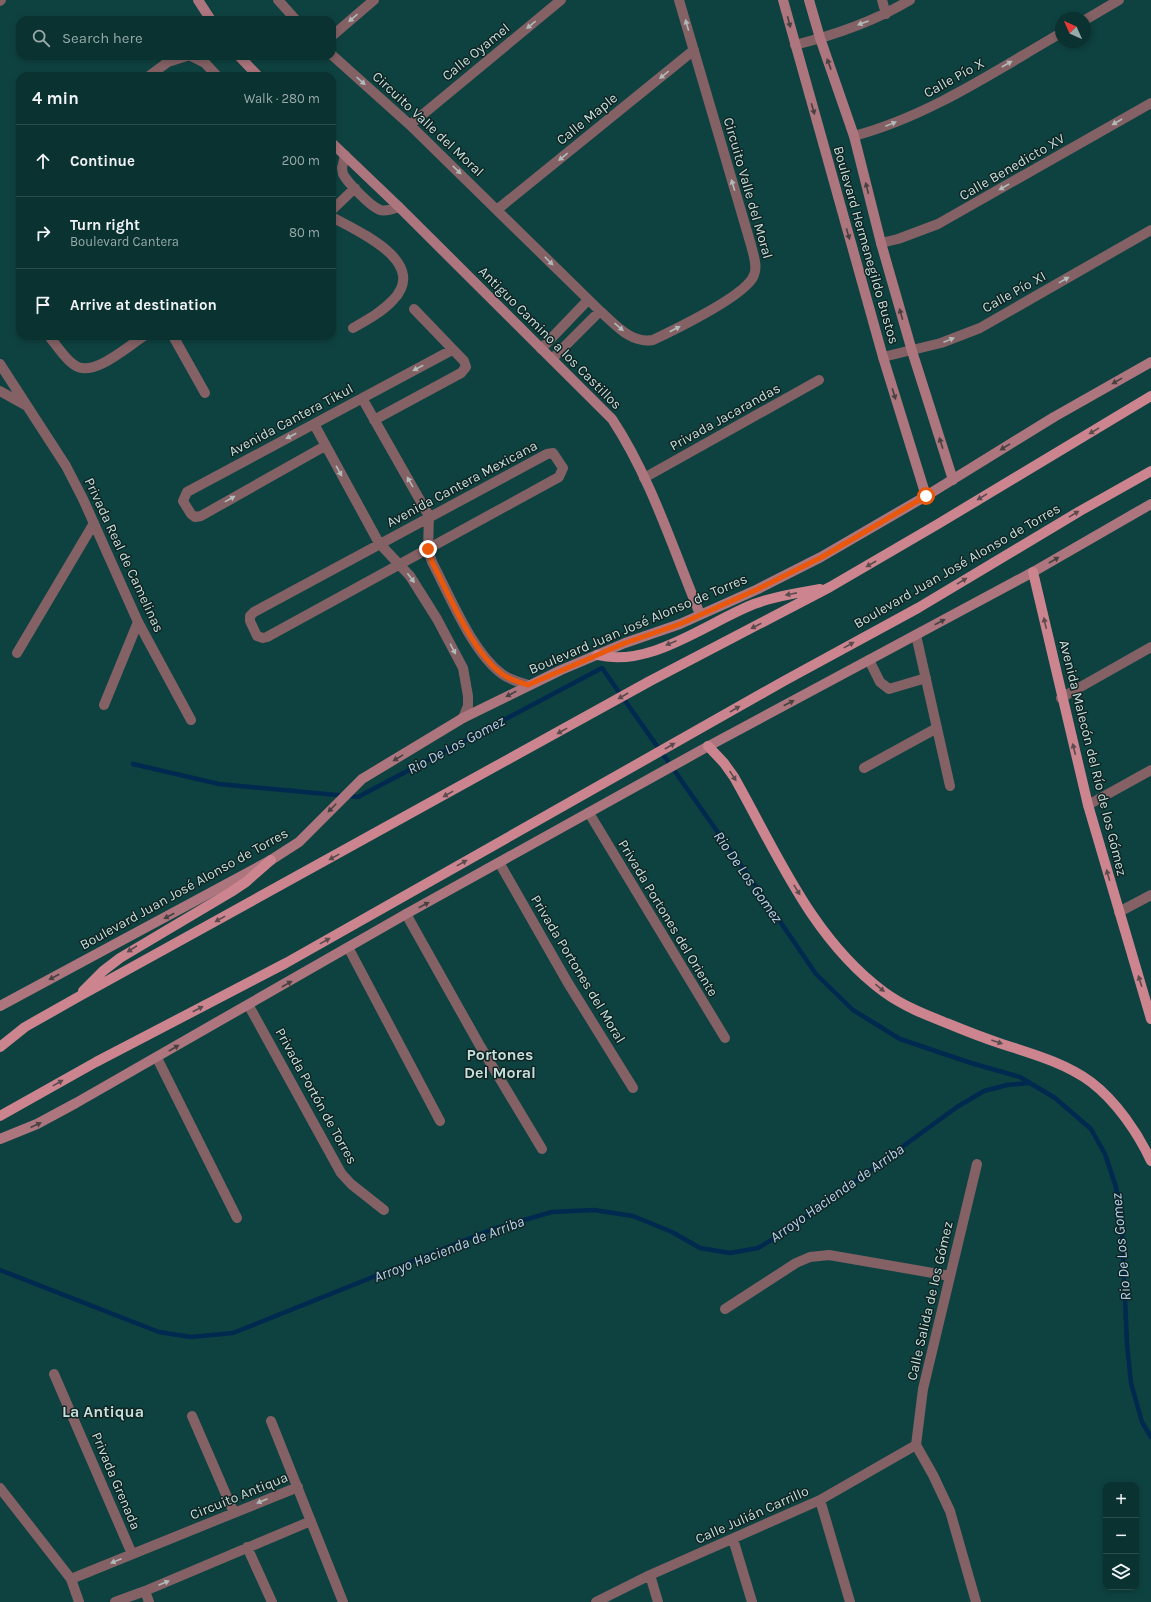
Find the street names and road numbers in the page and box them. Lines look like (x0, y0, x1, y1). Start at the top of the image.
street label: Calle Oyamel (439, 20, 513, 84)
street label: Calle Pío X (921, 54, 987, 102)
street label: Circuito Valle del Moral (369, 68, 487, 180)
street label: Calle Maple (553, 89, 621, 149)
street label: Circuito Valle del Moral (720, 115, 776, 261)
street label: Calle Benedicto XV (956, 130, 1068, 204)
street label: Boulevard Hermenegildo Bustos (830, 144, 902, 346)
street label: Antiguo Camino a los Castillos (475, 263, 625, 413)
street label: Calle Pío XI (979, 267, 1049, 317)
street label: Avenida Cantera Tikul (226, 380, 356, 460)
street label: Privada Jacarandas (667, 380, 783, 454)
street label: Avenida Cantera Mexicana (384, 437, 540, 531)
street label: Privada Real de Camelinas (81, 475, 167, 635)
street label: Boulevard Juan José Alonso de Torres (851, 500, 1063, 632)
street label: Boulevard Juan José Alonso de Torres (526, 570, 750, 678)
street label: Avenida Malecón del Río de los Gómez (1055, 638, 1131, 878)
street label: Boulevard Juan José Alonso de Torres (77, 824, 291, 954)
street label: Privada Portones del Oriente (614, 837, 722, 999)
street label: Privada Portones del Moral (527, 892, 629, 1046)
street label: Privada Portón de Torres (271, 1025, 361, 1167)
street label: Calle Salida de los Gómez (903, 1220, 957, 1382)
street label: Privada Grenada (88, 1430, 144, 1532)
street label: Circuito Antiqua (187, 1469, 291, 1523)
street label: Calle Julián Carrillo (693, 1482, 811, 1548)

